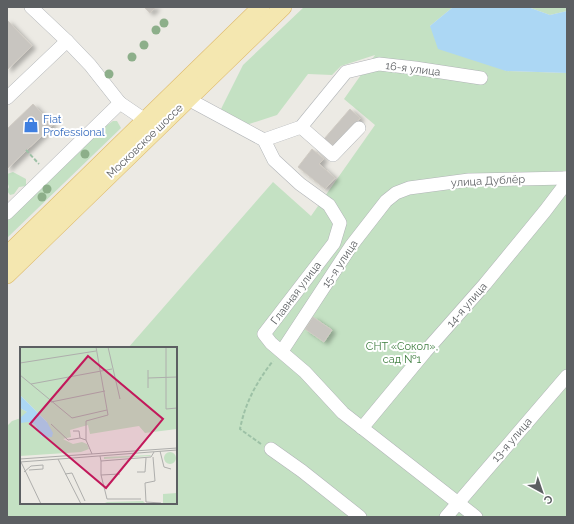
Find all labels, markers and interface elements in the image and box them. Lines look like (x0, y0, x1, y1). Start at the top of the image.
street label: 16-я улица (385, 59, 441, 79)
street label: Московское шоссе (104, 101, 186, 181)
place label: Fiat Professional (43, 113, 105, 139)
shop icon: Fiat Professional (22, 116, 40, 134)
street label: улица Дублёр (451, 173, 526, 189)
street label: 15-я улица (319, 238, 361, 290)
street label: Главная улица (268, 259, 324, 327)
street label: 14-я улица (444, 280, 490, 330)
park label: СНТ «Сокол», сад №1 (366, 340, 438, 366)
inset map (20, 347, 177, 504)
street label: 13-я улица (489, 415, 535, 465)
north arrow (522, 472, 562, 512)
text: С (541, 492, 555, 507)

